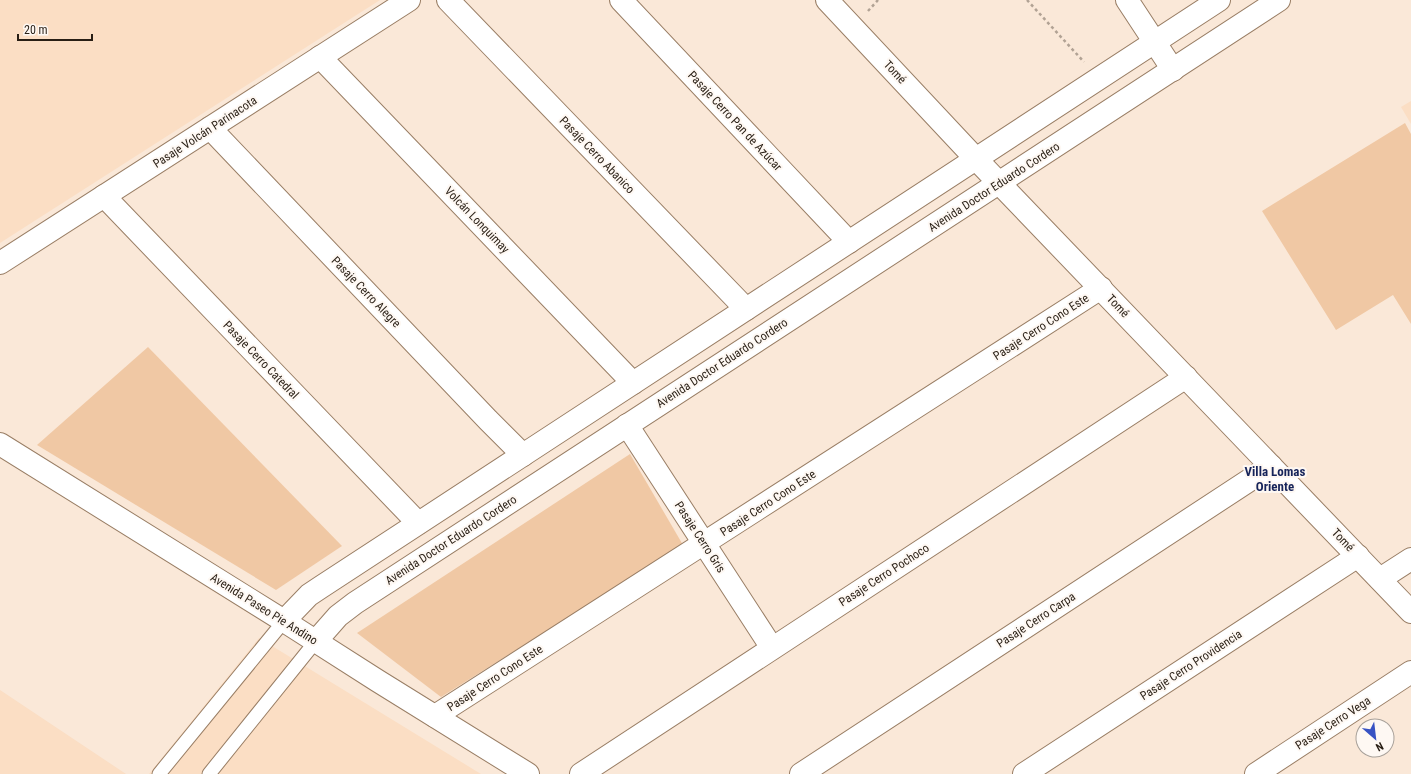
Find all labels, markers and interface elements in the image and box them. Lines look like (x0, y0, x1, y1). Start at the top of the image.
scale bar (18, 16, 92, 42)
text: 20 m (24, 23, 48, 37)
street label: Tomé (881, 58, 909, 87)
street label: Pasaje Cerro Pan de Azúcar (685, 68, 785, 174)
street label: Pasaje Volcán Parinacota (150, 93, 260, 171)
street label: Pasaje Cerro Abanico (557, 114, 637, 196)
street label: Avenida Doctor Eduardo Cordero (926, 139, 1062, 235)
street label: Volcán Lonquimay (442, 184, 512, 256)
street label: Pasaje Cerro Alegre (329, 254, 404, 331)
street label: Pasaje Cerro Cono Este (991, 291, 1092, 363)
street label: Tomé (1104, 292, 1132, 321)
street label: Avenida Doctor Eduardo Cordero (654, 315, 790, 411)
street label: Pasaje Cerro Catedral (220, 318, 302, 402)
district label: Villa Lomas Oriente (1245, 464, 1305, 494)
street label: Pasaje Cerro Cono Este (718, 467, 819, 539)
street label: Avenida Doctor Eduardo Cordero (383, 492, 519, 588)
street label: Pasaje Cerro Gris (672, 499, 728, 575)
street label: Tomé (1329, 526, 1357, 555)
street label: Pasaje Cerro Pochoco (836, 541, 932, 609)
street label: Avenida Paseo Pie Andino (208, 570, 320, 648)
street label: Pasaje Cerro Carpa (994, 589, 1078, 651)
street label: Pasaje Cerro Providencia (1138, 627, 1245, 703)
street label: Pasaje Cerro Cono Este (445, 642, 546, 714)
street label: Pasaje Cerro Vega (1293, 693, 1373, 753)
north arrow (1355, 718, 1395, 758)
text: N (1373, 739, 1385, 754)

